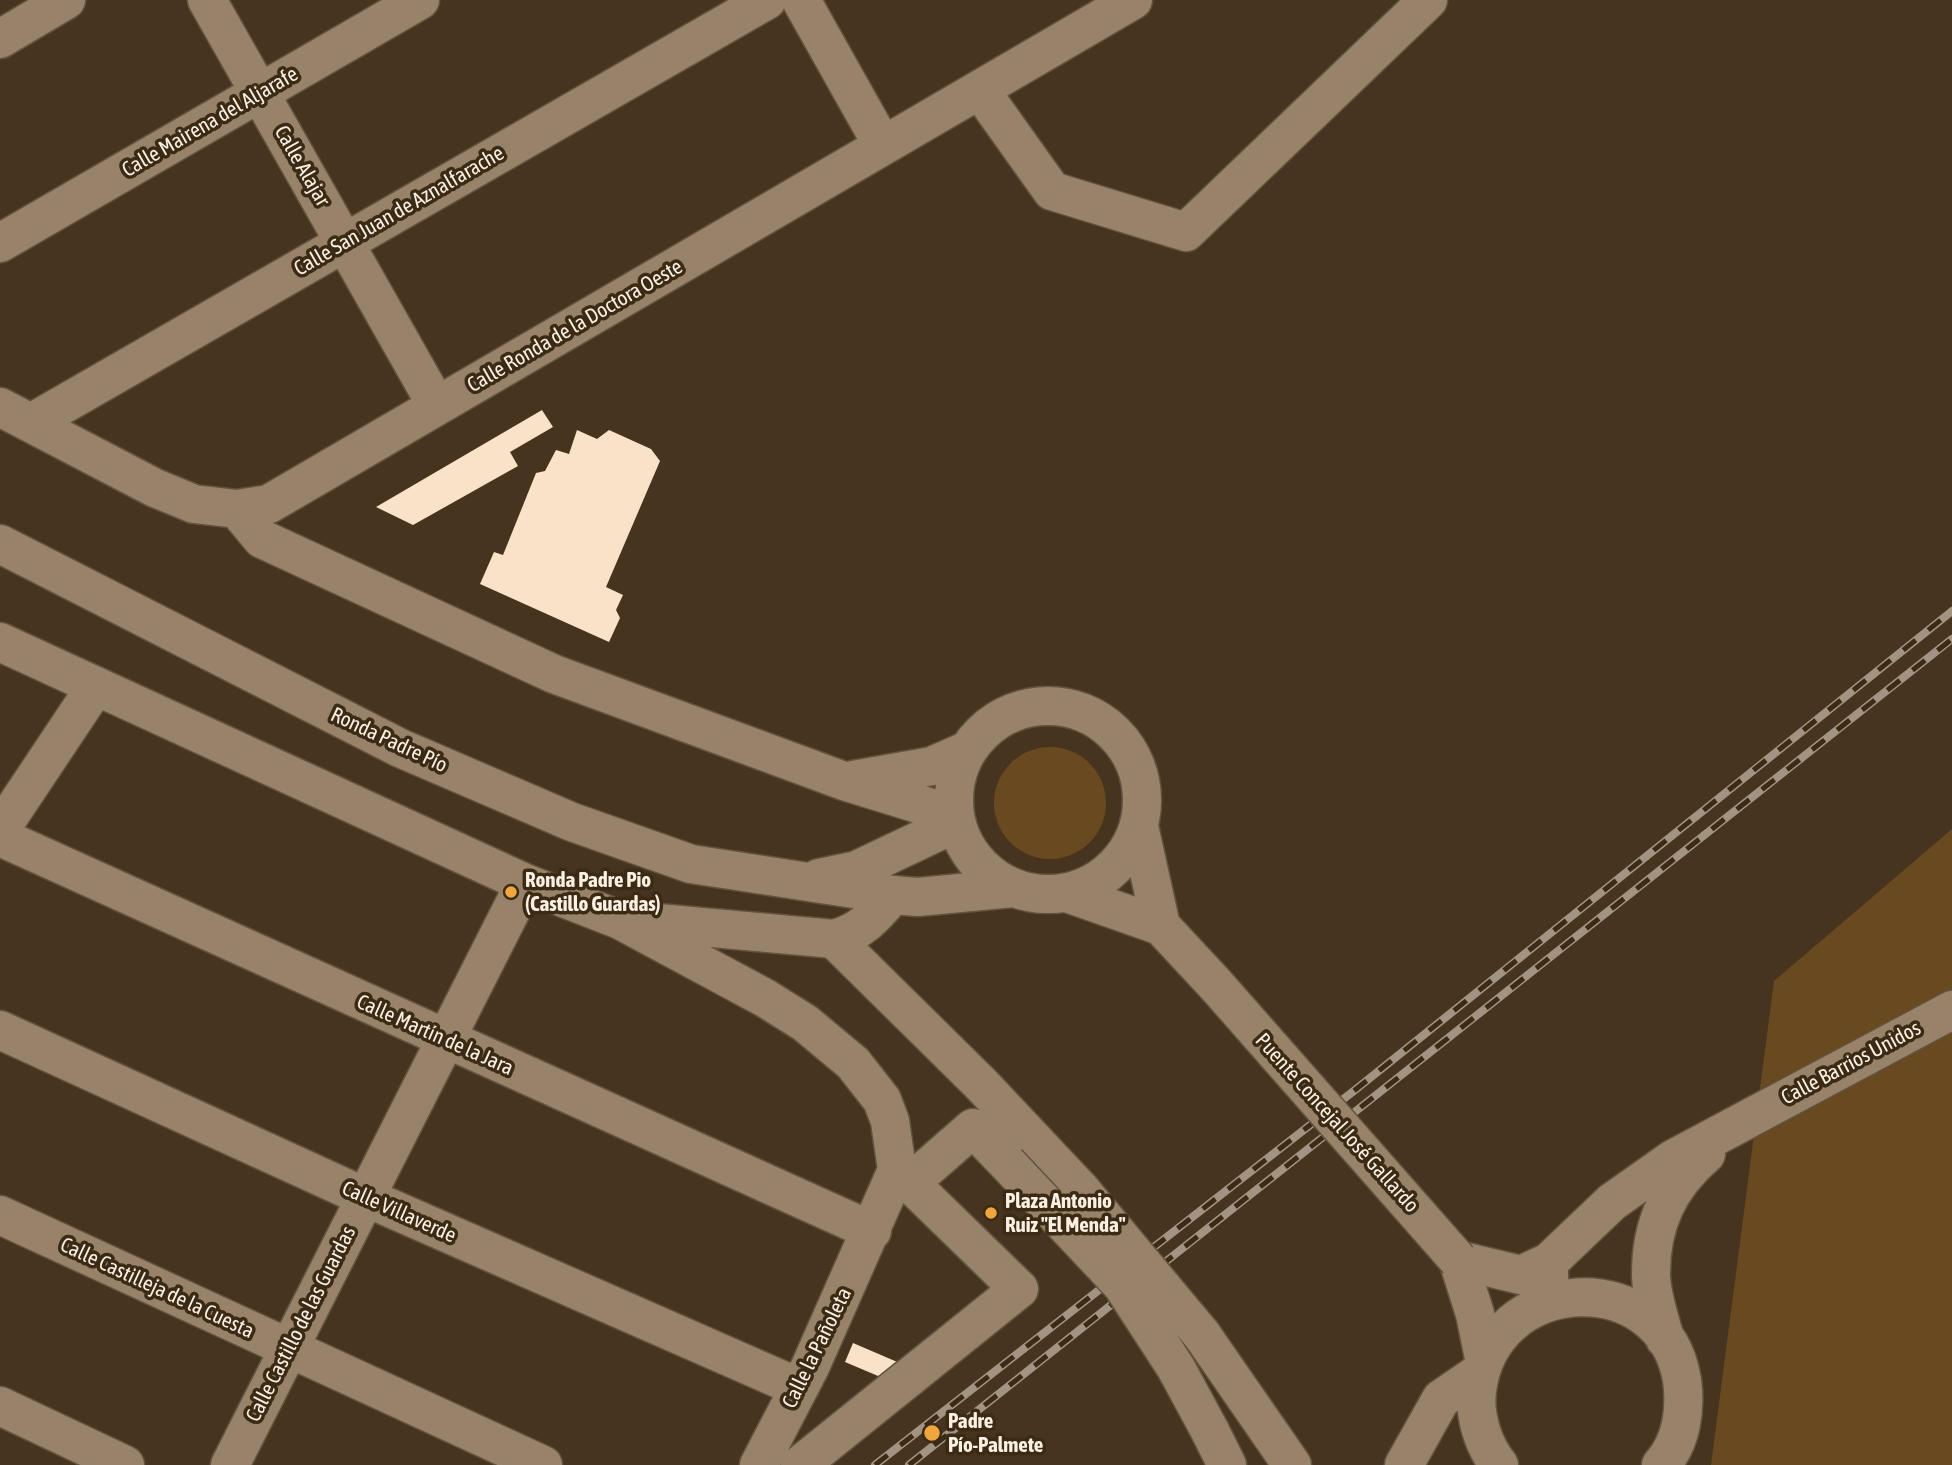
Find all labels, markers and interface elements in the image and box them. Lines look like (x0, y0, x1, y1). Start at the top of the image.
street label: Calle Mairena del Aljarafe (118, 61, 302, 183)
street label: Calle Alajar (269, 121, 335, 211)
street label: Calle San Juan de Aznalfarache (290, 141, 508, 281)
street label: Calle Ronda de la Doctora Oeste (463, 254, 687, 398)
street label: Ronda Padre Pío (327, 702, 451, 778)
place label: Ronda Padre Pio (Castillo Guardas) (525, 867, 661, 917)
marker: Ronda Padre Pio (Castillo Guardas) (503, 884, 519, 900)
street label: Calle Martín de la Jara (353, 989, 517, 1081)
street label: Calle Barrios Unidos (1777, 1016, 1925, 1110)
street label: Puente Concejal José Gallardo (1250, 1028, 1424, 1218)
street label: Calle Villaverde (338, 1176, 460, 1248)
place label: Plaza Antonio Ruiz "El Menda" (1005, 1188, 1125, 1238)
marker: Plaza Antonio Ruiz "El Menda" (983, 1205, 999, 1221)
street label: Calle Castillo de las Guardas (241, 1222, 361, 1426)
street label: Calle Castilleja de la Cuesta (56, 1232, 258, 1344)
street label: Calle la Pañoleta (777, 1284, 857, 1412)
place label: Padre Pío-Palmete (948, 1408, 1043, 1458)
marker: Padre Pío-Palmete (922, 1423, 942, 1443)

